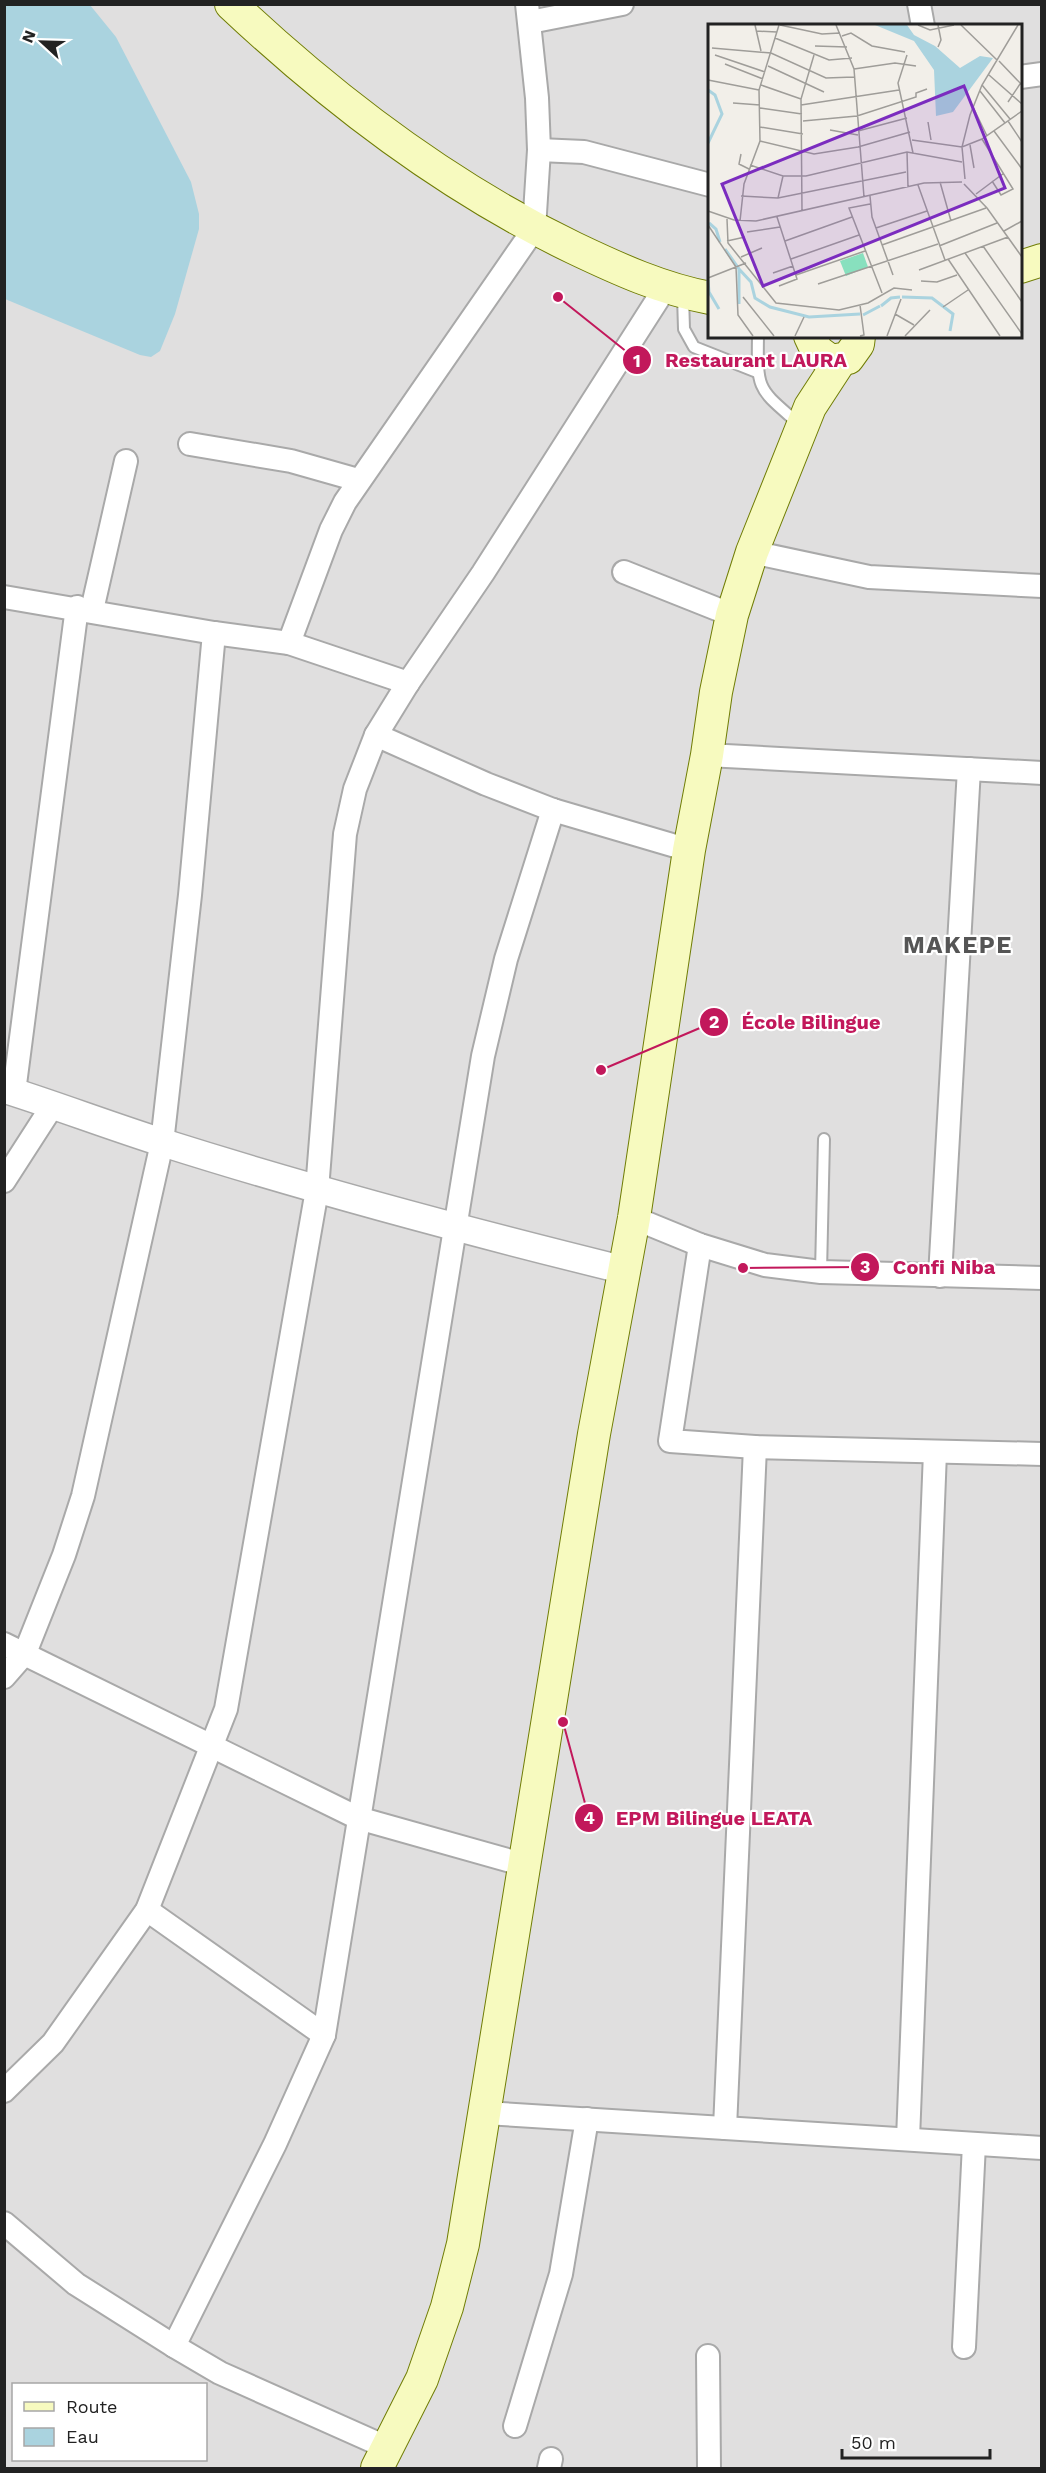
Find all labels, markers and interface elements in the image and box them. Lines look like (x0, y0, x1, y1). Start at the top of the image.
north arrow (12, 12, 72, 72)
inset map (708, 24, 1022, 338)
text: N (18, 28, 40, 46)
callout: Restaurant LAURA (622, 341, 859, 379)
text: Restaurant LAURA (665, 348, 848, 372)
text: 1 (633, 350, 641, 371)
district label: MAKEPE (903, 931, 1013, 959)
callout: École Bilingue (699, 1003, 892, 1041)
text: École Bilingue (741, 1010, 881, 1034)
text: 2 (709, 1011, 719, 1032)
callout: Confi Niba (850, 1248, 1007, 1286)
text: Confi Niba (893, 1255, 996, 1279)
text: 3 (860, 1256, 870, 1277)
callout: EPM Bilingue LEATA (574, 1799, 824, 1837)
text: EPM Bilingue LEATA (616, 1806, 813, 1830)
text: 4 (583, 1807, 595, 1828)
legend (12, 2383, 207, 2461)
text: Route (66, 2396, 118, 2417)
scale bar (842, 2422, 990, 2460)
text: Eau (66, 2426, 99, 2447)
text: 50 m (851, 2432, 896, 2453)

